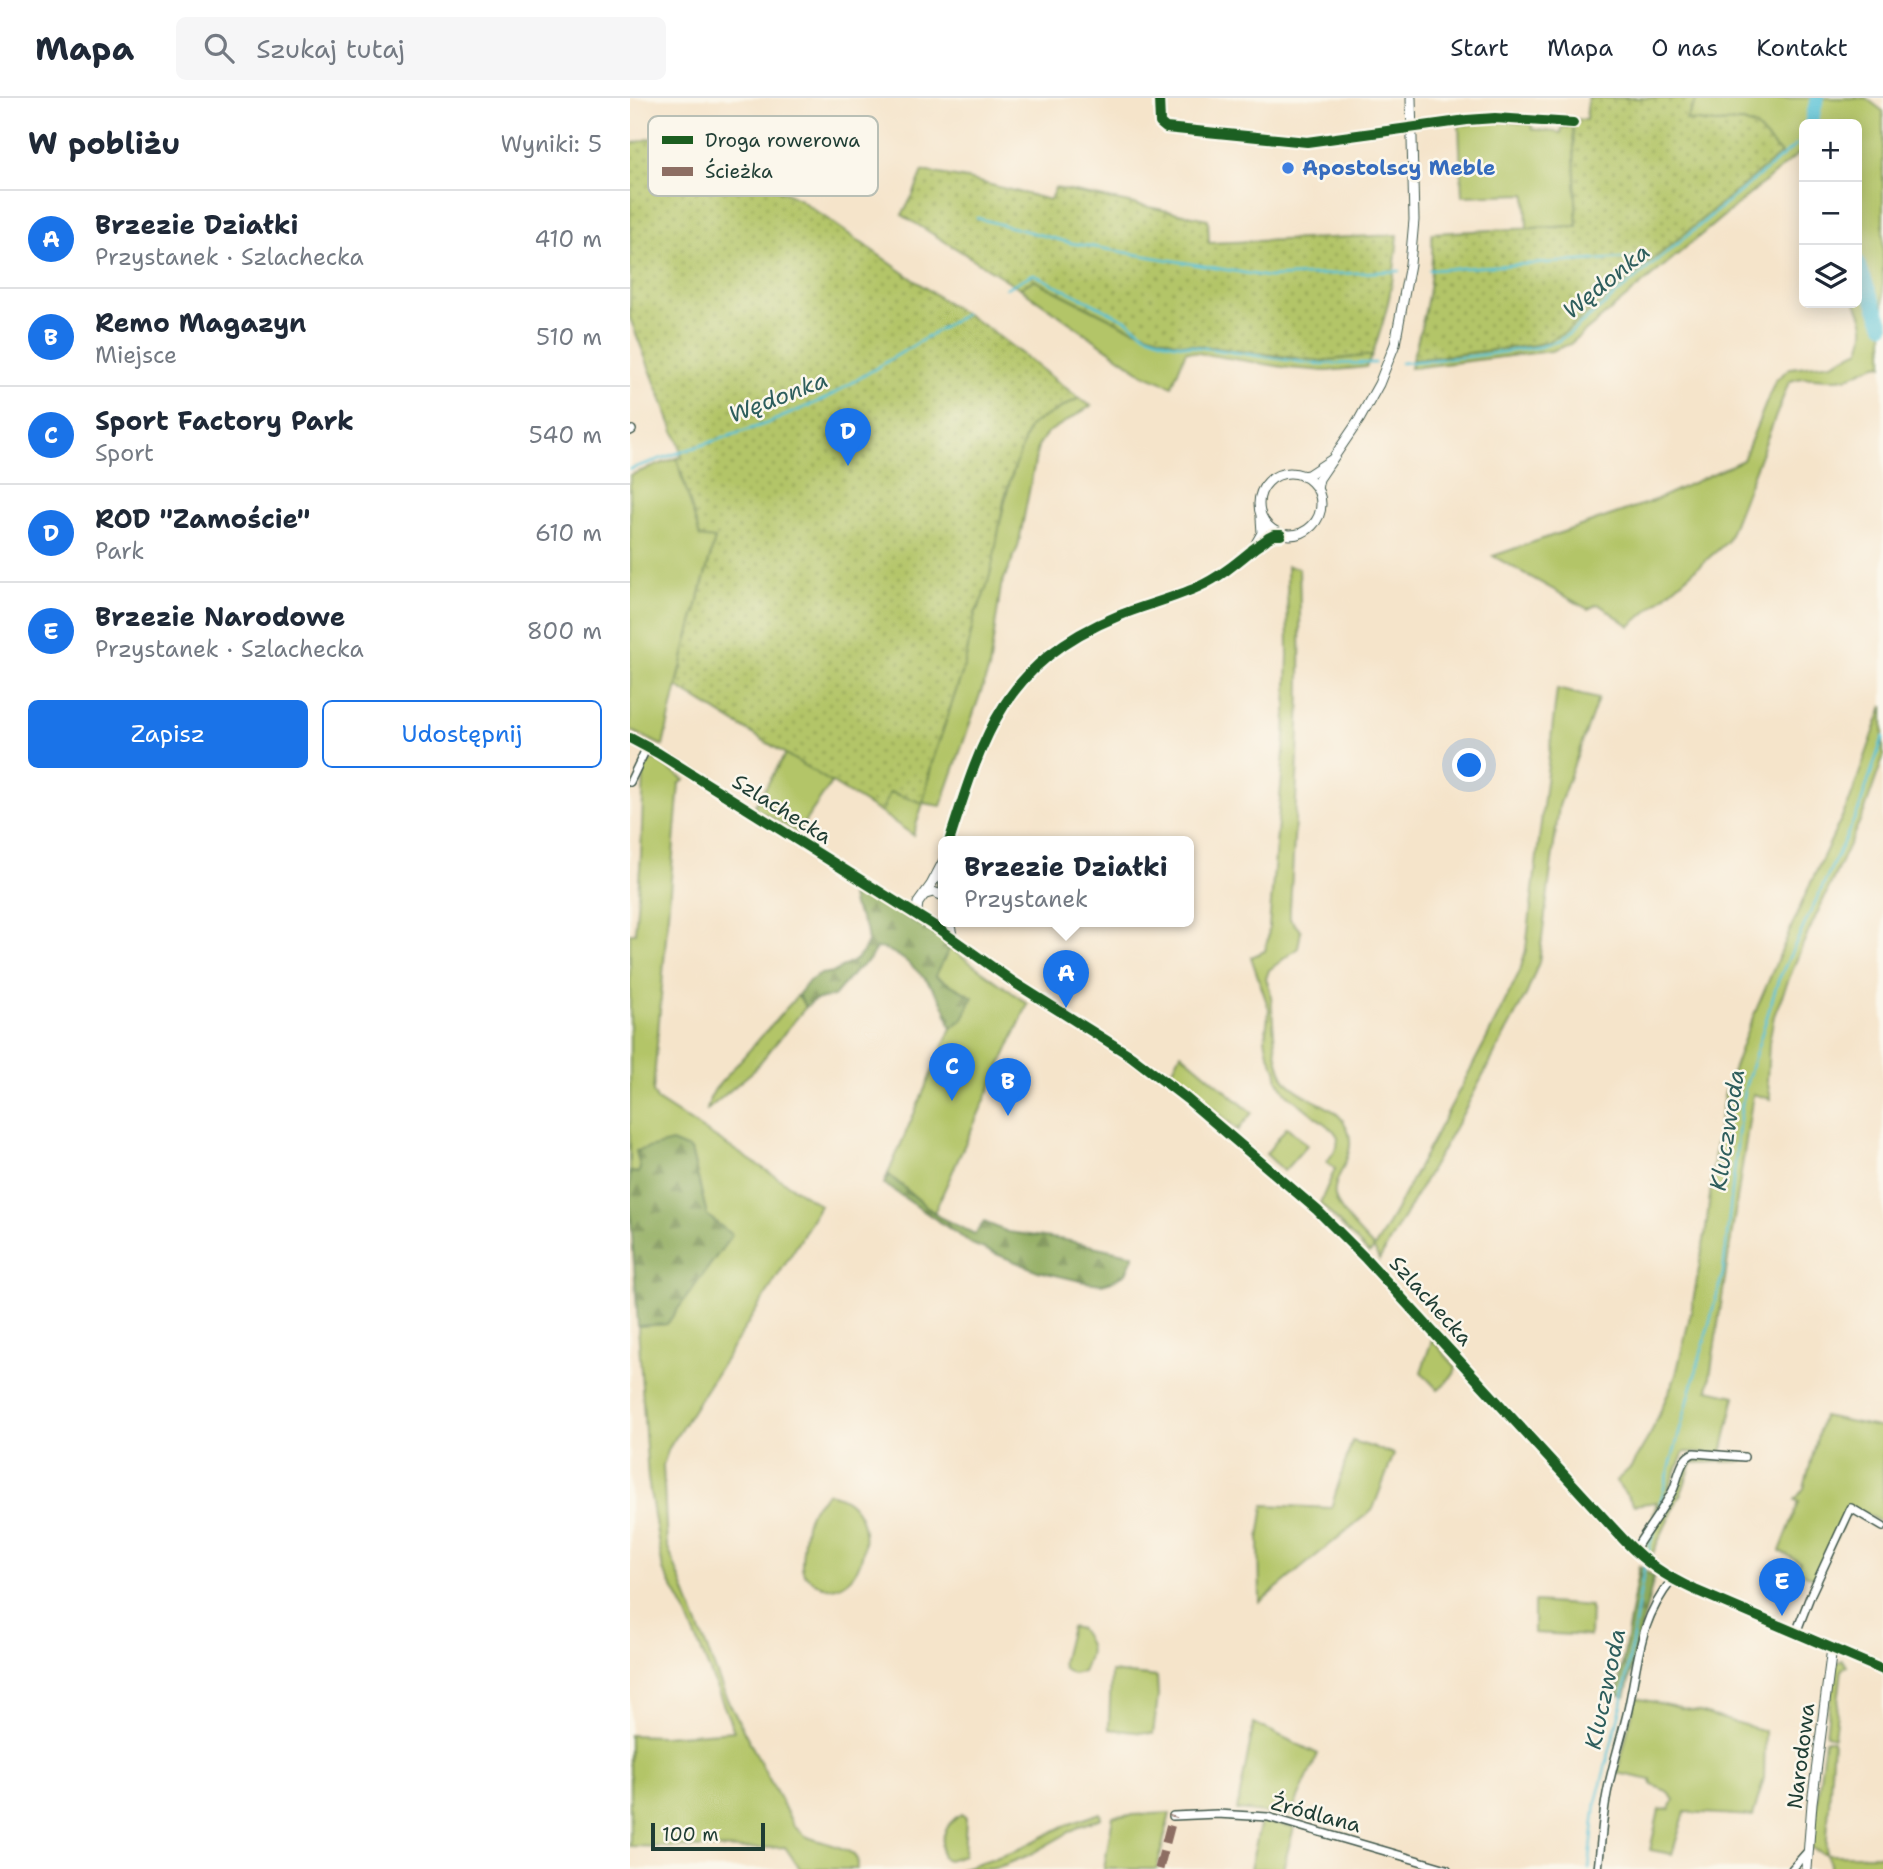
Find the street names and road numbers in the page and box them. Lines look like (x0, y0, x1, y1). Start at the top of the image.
street label: Szlachecka (727, 767, 837, 851)
street label: Szlachecka (1383, 1250, 1479, 1352)
street label: Narodowa (1781, 1701, 1821, 1811)
street label: Źródlana (1268, 1788, 1364, 1839)

